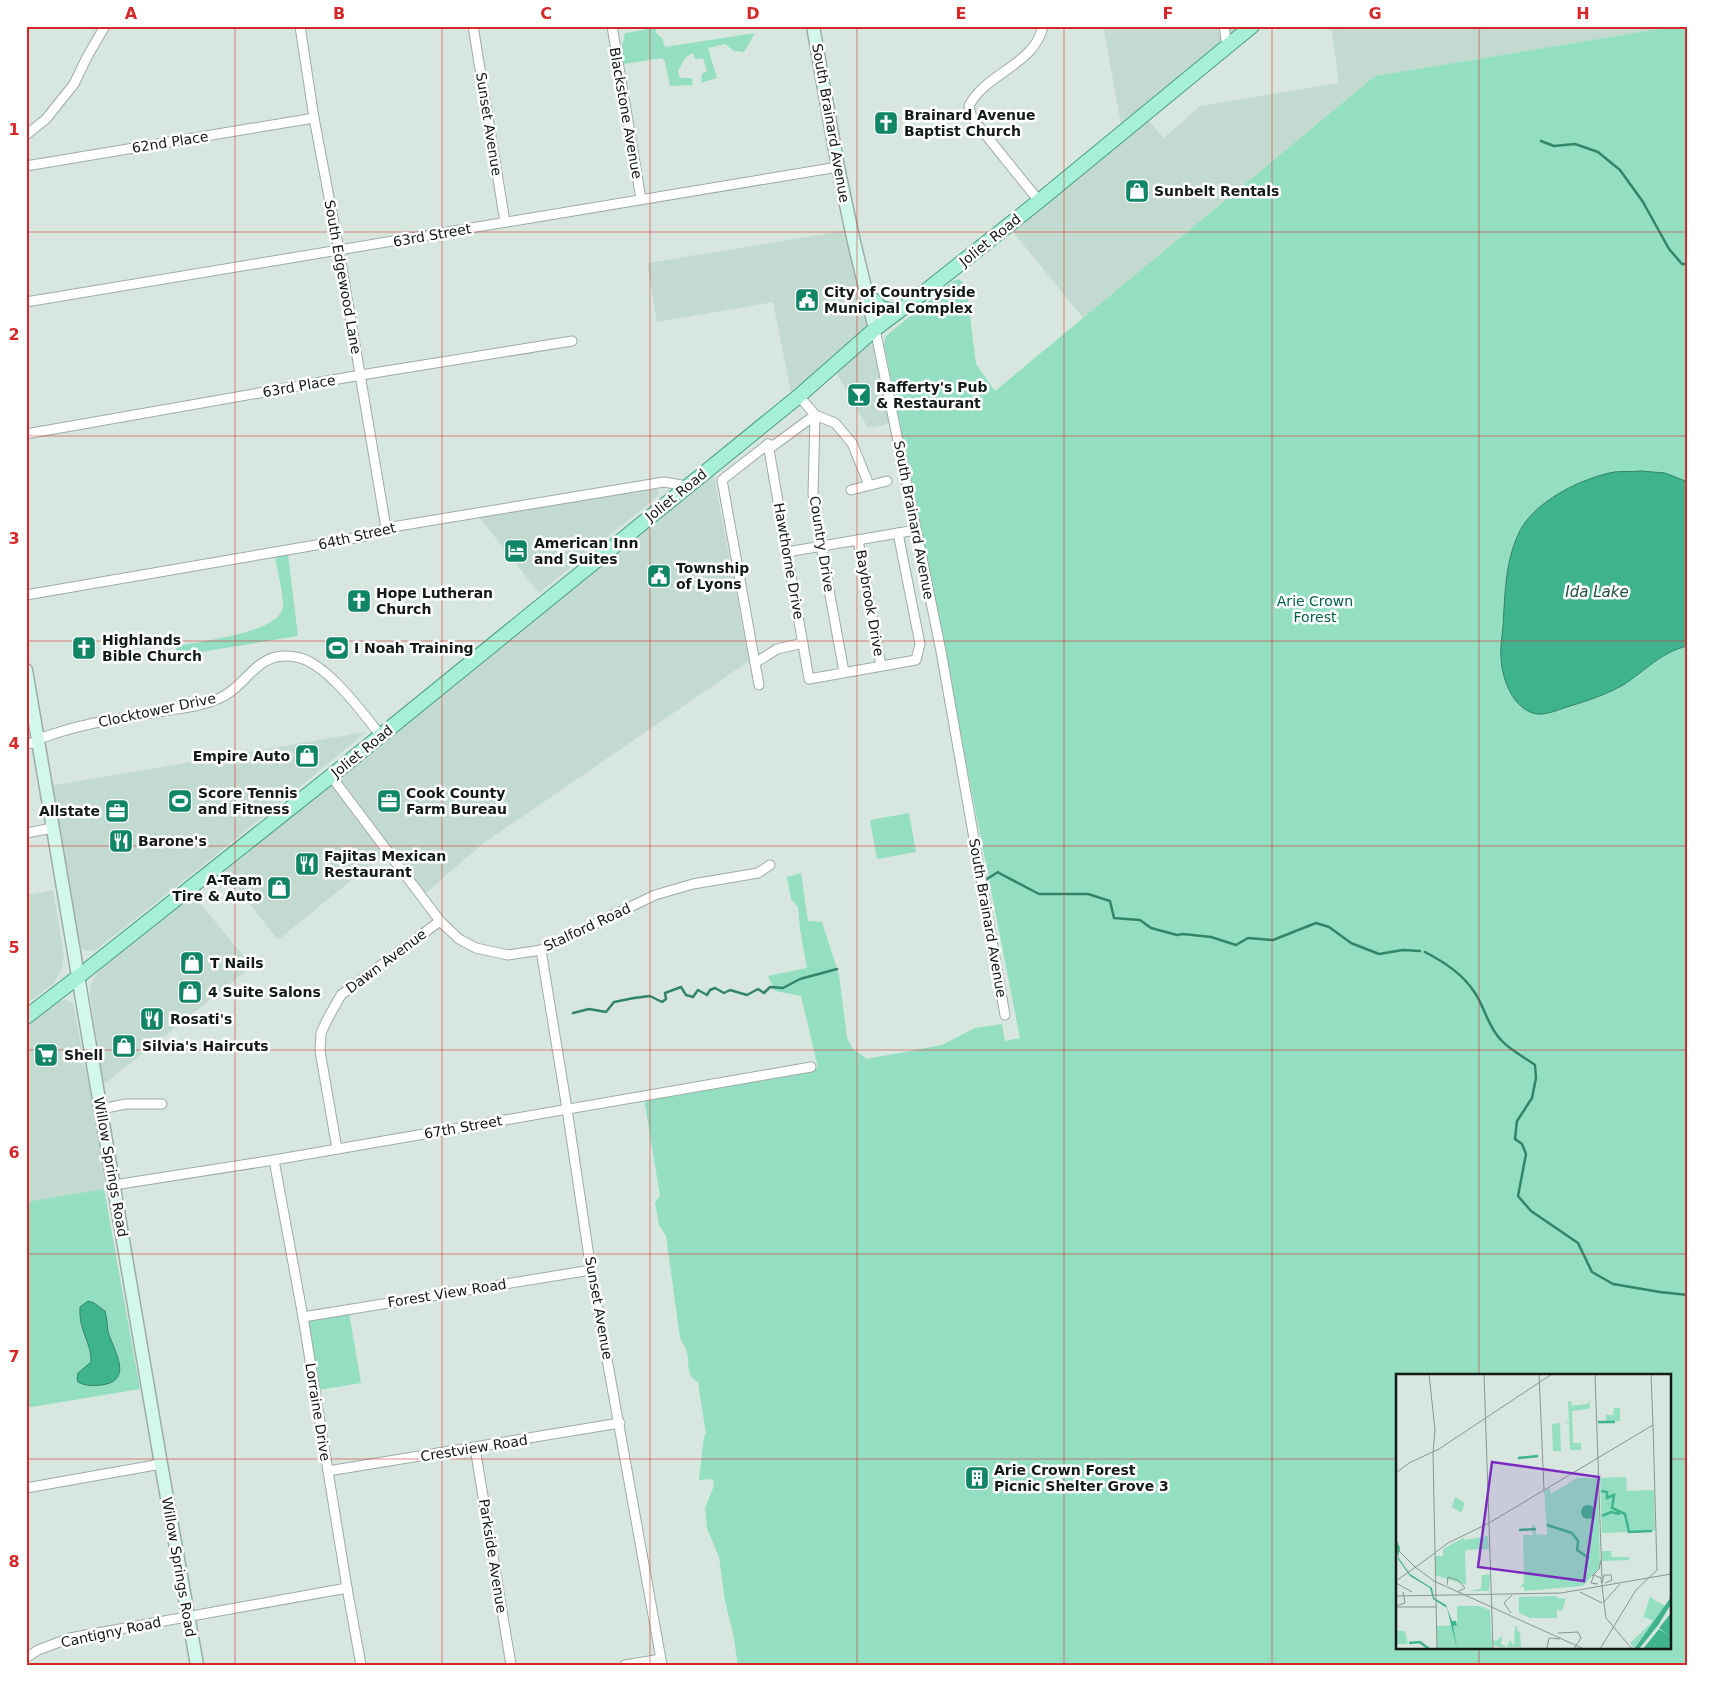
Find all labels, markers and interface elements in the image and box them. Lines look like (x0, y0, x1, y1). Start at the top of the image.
text: A (125, 4, 138, 23)
text: B (333, 4, 345, 23)
text: C (540, 4, 552, 23)
text: D (746, 4, 760, 23)
text: E (956, 4, 966, 23)
text: F (1163, 4, 1173, 23)
text: G (1368, 4, 1382, 23)
text: H (1576, 4, 1590, 23)
street label: South Brainard Avenue (809, 42, 853, 204)
street label: Blackstone Avenue (607, 46, 645, 180)
street label: Sunset Avenue (473, 71, 505, 177)
place label: Brainard Avenue Baptist Church (904, 107, 1035, 139)
church icon: Brainard Avenue Baptist Church (873, 110, 899, 136)
text: 1 (8, 120, 20, 139)
street label: 62nd Place (131, 128, 209, 156)
shop icon: Sunbelt Rentals (1124, 178, 1150, 204)
place label: Sunbelt Rentals (1154, 183, 1279, 199)
street label: South Edgewood Lane (322, 199, 364, 355)
street label: Joliet Road (955, 210, 1024, 270)
street label: 63rd Street (392, 220, 473, 250)
place label: City of Countryside Municipal Complex (824, 284, 976, 316)
public building icon: City of Countryside Municipal Complex (794, 287, 820, 313)
text: 2 (8, 325, 20, 344)
street label: 63rd Place (261, 372, 337, 400)
place label: Rafferty's Pub & Restaurant (876, 379, 988, 411)
bar icon: Rafferty's Pub & Restaurant (846, 382, 872, 408)
street label: South Brainard Avenue (891, 439, 937, 601)
street label: Joliet Road (641, 465, 710, 525)
street label: Country Drive (806, 495, 838, 593)
street label: Hawthorne Drive (771, 501, 807, 621)
street label: 64th Street (317, 519, 398, 553)
text: 3 (8, 529, 20, 548)
place label: American Inn and Suites (534, 535, 638, 567)
hotel icon: American Inn and Suites (503, 538, 529, 564)
street label: Baybrook Drive (853, 549, 887, 657)
place label: Township of Lyons (676, 560, 749, 592)
public building icon: Township of Lyons (646, 563, 672, 589)
water label: Ida Lake (1565, 583, 1629, 601)
place label: Hope Lutheran Church (376, 585, 493, 617)
church icon: Hope Lutheran Church (346, 588, 372, 614)
park label: Arie Crown Forest (1277, 593, 1353, 625)
place label: Highlands Bible Church (102, 632, 202, 664)
church icon: Highlands Bible Church (71, 635, 97, 661)
sports icon: I Noah Training (324, 635, 350, 661)
place label: I Noah Training (354, 640, 474, 656)
street label: Clocktower Drive (97, 690, 217, 730)
street label: Joliet Road (327, 721, 396, 781)
text: 4 (8, 734, 20, 753)
shop icon: Empire Auto (294, 743, 320, 769)
place label: Empire Auto (193, 748, 290, 764)
place label: Score Tennis and Fitness (198, 785, 298, 817)
place label: Cook County Farm Bureau (406, 785, 507, 817)
sports icon: Score Tennis and Fitness (167, 788, 193, 814)
office icon: Cook County Farm Bureau (376, 788, 402, 814)
office icon: Allstate (104, 798, 130, 824)
place label: Allstate (39, 803, 100, 819)
restaurant icon: Barone's (108, 828, 134, 854)
place label: Barone's (138, 833, 207, 849)
street label: South Brainard Avenue (966, 837, 1010, 999)
place label: Fajitas Mexican Restaurant (324, 848, 446, 880)
restaurant icon: Fajitas Mexican Restaurant (294, 851, 320, 877)
place label: A-Team Tire & Auto (172, 872, 262, 904)
shop icon: A-Team Tire & Auto (266, 875, 292, 901)
street label: Stalford Road (541, 900, 633, 954)
street label: Dawn Avenue (343, 926, 429, 996)
text: 5 (8, 938, 20, 957)
shop icon: T Nails (179, 950, 205, 976)
place label: T Nails (210, 955, 264, 971)
shop icon: 4 Suite Salons (177, 979, 203, 1005)
place label: 4 Suite Salons (208, 984, 321, 1000)
restaurant icon: Rosati's (139, 1006, 165, 1032)
place label: Rosati's (170, 1011, 232, 1027)
shop icon: Silvia's Haircuts (111, 1033, 137, 1059)
place label: Silvia's Haircuts (142, 1038, 269, 1054)
supermarket icon: Shell (33, 1042, 59, 1068)
place label: Shell (64, 1047, 103, 1063)
street label: Willow Springs Road (91, 1096, 131, 1238)
street label: 67th Street (423, 1112, 504, 1142)
text: 6 (8, 1143, 20, 1162)
street label: Sunset Avenue (582, 1255, 616, 1361)
street label: Forest View Road (386, 1276, 508, 1310)
text: 7 (8, 1347, 20, 1366)
street label: Lorraine Drive (302, 1362, 334, 1462)
inset map (1396, 1374, 1672, 1648)
street label: Crestview Road (419, 1432, 529, 1464)
place label: Arie Crown Forest Picnic Shelter Grove 3 (994, 1462, 1169, 1494)
building icon: Arie Crown Forest Picnic Shelter Grove 3 (964, 1465, 990, 1491)
street label: Willow Springs Road (159, 1496, 199, 1638)
street label: Parkside Avenue (476, 1498, 510, 1614)
text: 8 (8, 1552, 20, 1571)
street label: Cantigny Road (59, 1614, 163, 1650)

